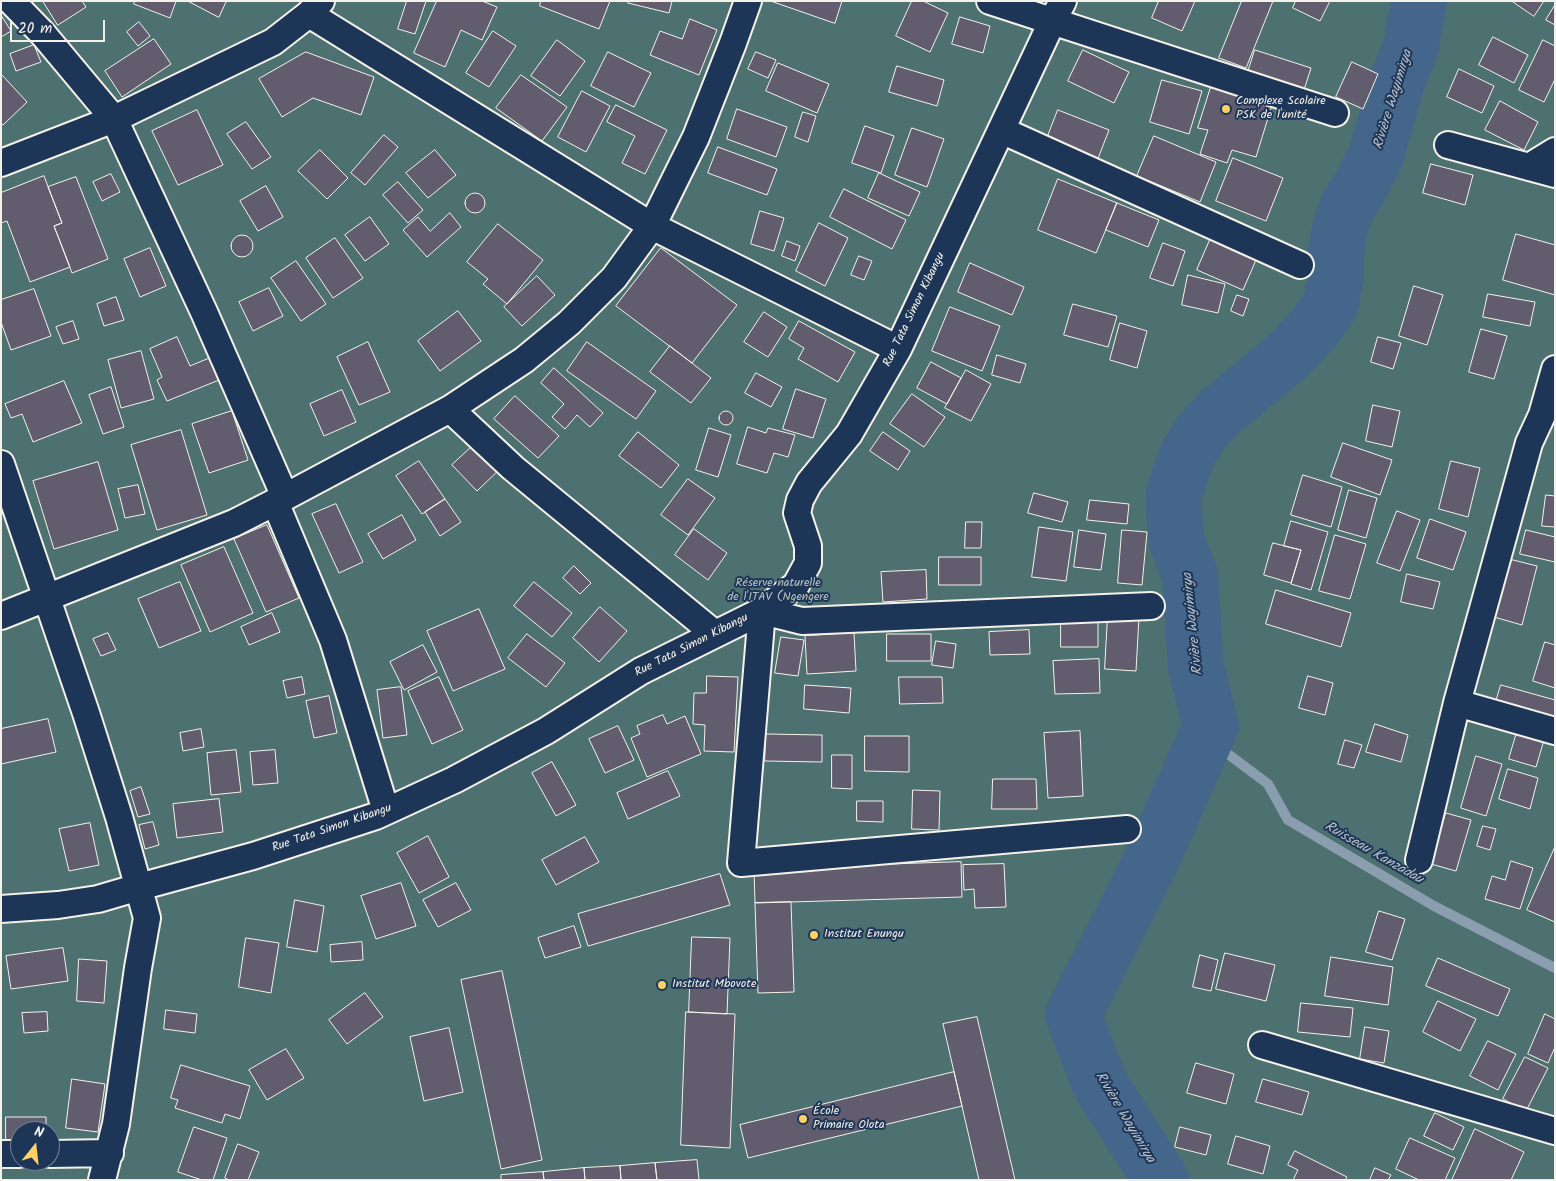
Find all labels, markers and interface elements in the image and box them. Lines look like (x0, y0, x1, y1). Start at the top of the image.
scale bar (12, 10, 108, 42)
text: 20 m (18, 17, 52, 41)
water label: Rivière Wayimirya (1371, 48, 1417, 152)
place label: Complexe Scolaire PSK de l'unité (1236, 95, 1326, 123)
marker: Complexe Scolaire PSK de l'unité (1220, 103, 1232, 115)
street label: Rue Tata Simon Kibangu (881, 251, 949, 369)
water label: Rivière Wayimirya (1180, 572, 1208, 676)
park label: Réserve naturelle de l'ITAV (Ngengere (727, 577, 829, 605)
street label: Rue Tata Simon Kibangu (633, 611, 751, 681)
street label: Rue Tata Simon Kibangu (270, 802, 394, 856)
water label: Ruisseau Kanzadau (1321, 819, 1425, 889)
place label: Institut Enungu (824, 928, 904, 942)
marker: Institut Enungu (808, 929, 820, 941)
place label: Institut Mbovote (672, 978, 756, 992)
marker: Institut Mbovote (656, 979, 668, 991)
water label: Rivière Wayimirya (1090, 1069, 1158, 1167)
place label: École Primaire Olota (813, 1105, 885, 1133)
marker: École Primaire Olota (797, 1113, 809, 1125)
north arrow (10, 1121, 60, 1171)
text: N (32, 1121, 46, 1144)

